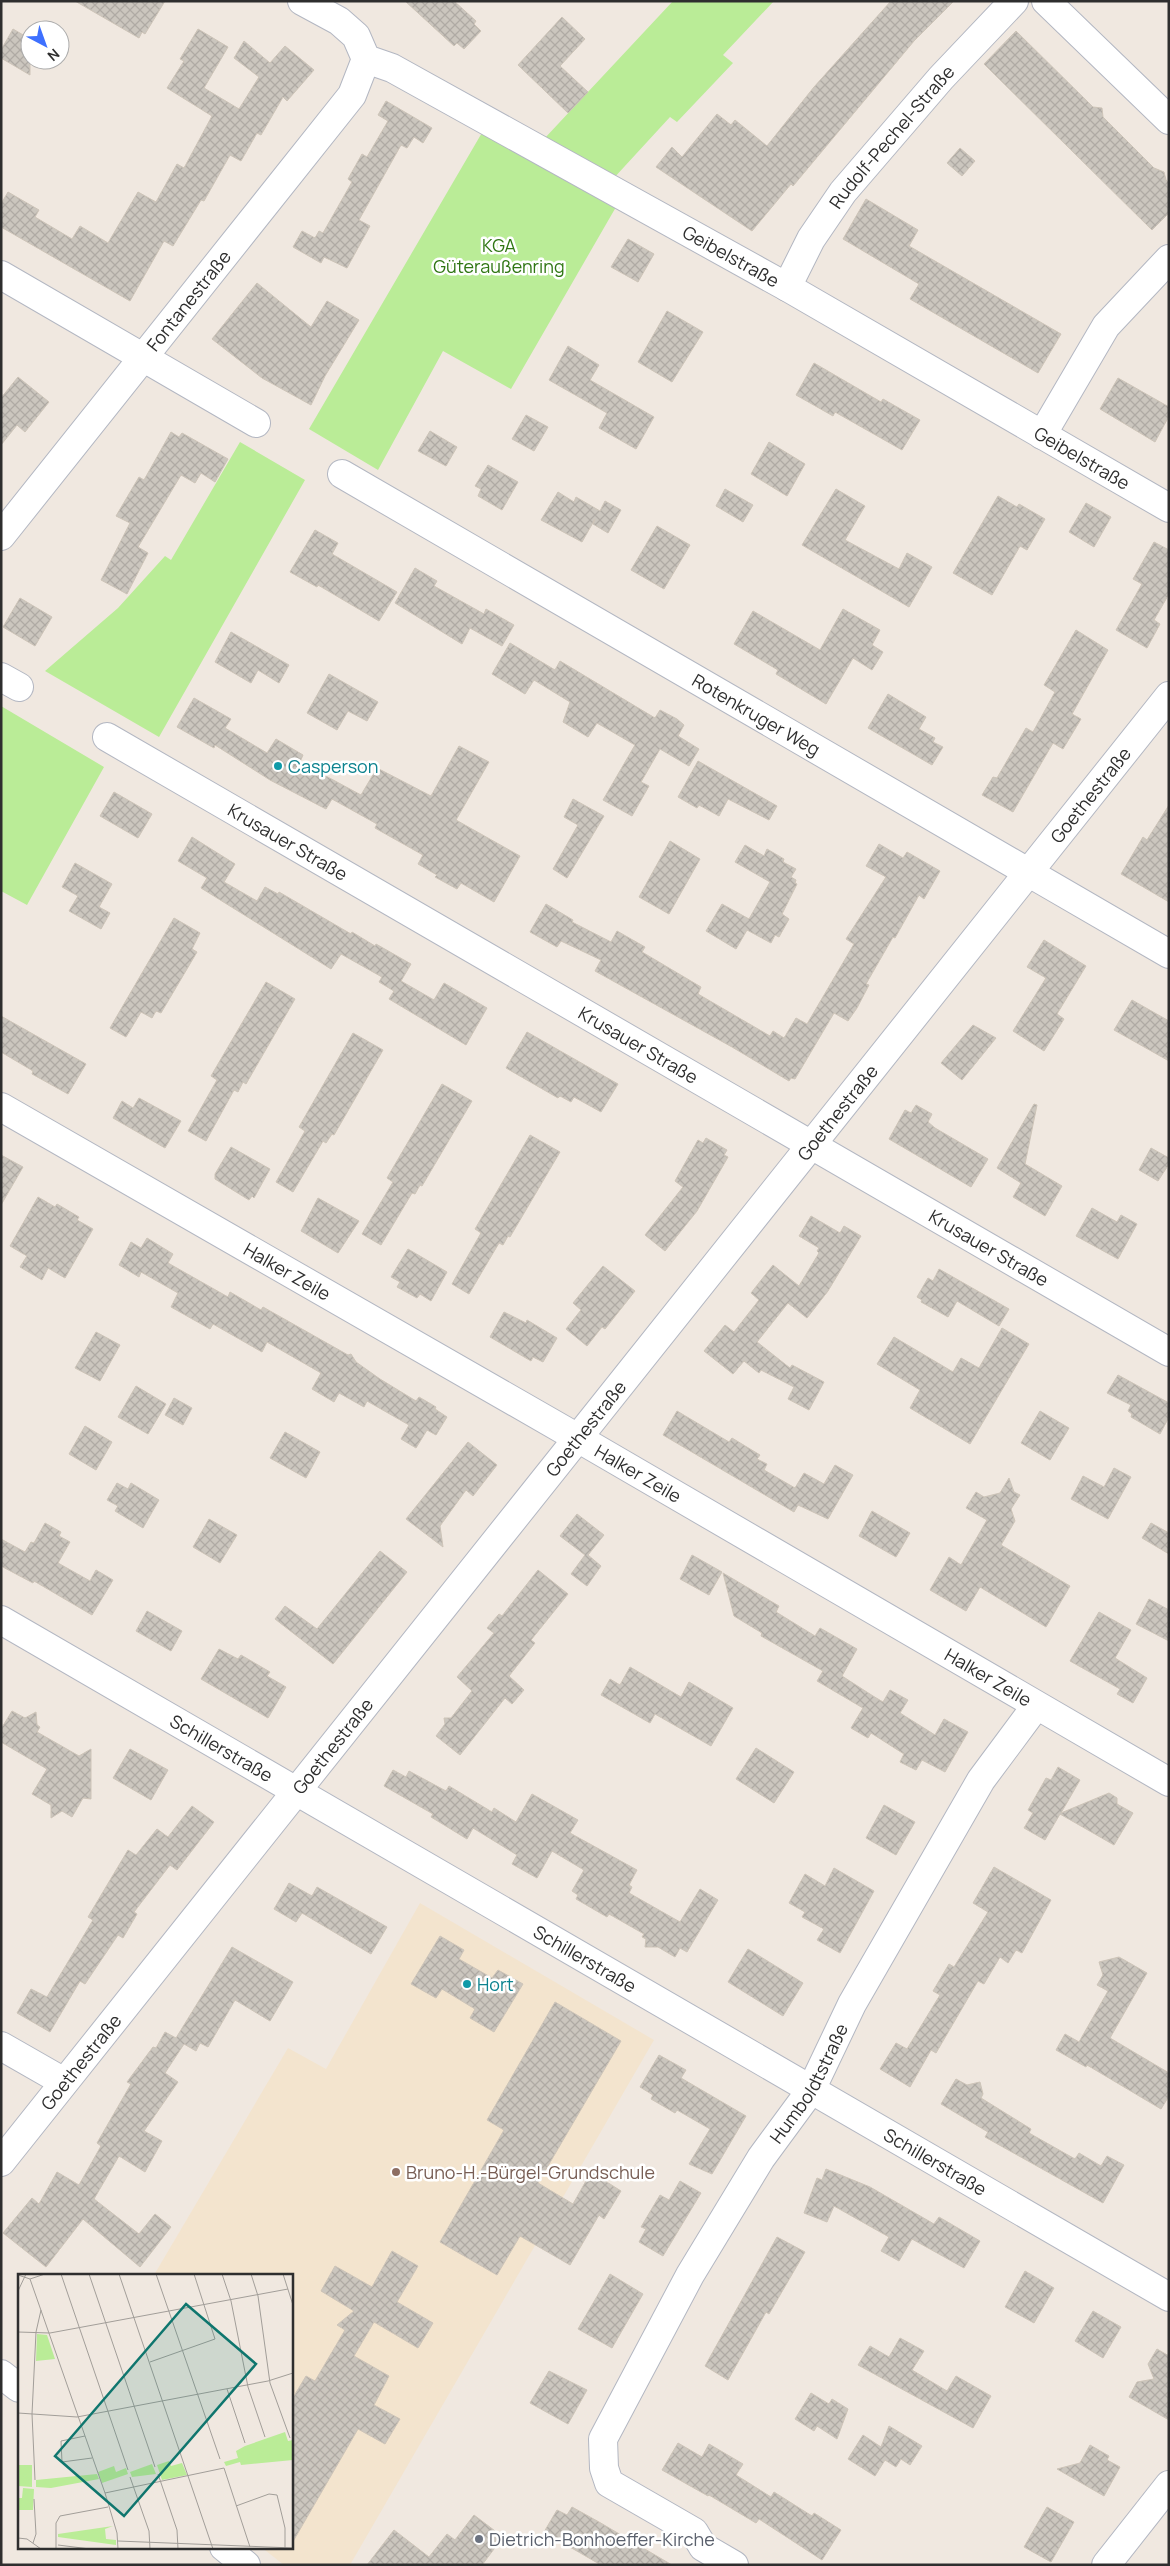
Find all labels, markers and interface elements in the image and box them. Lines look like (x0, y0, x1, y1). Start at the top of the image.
north arrow (20, 20, 70, 70)
text: N (44, 45, 64, 66)
street label: Rudolf-Pechel-Straße (823, 60, 959, 213)
street label: Geibelstraße (678, 220, 784, 292)
park label: KGA Güteraußenring (433, 233, 565, 278)
street label: Fontanestraße (141, 245, 236, 356)
street label: Geibelstraße (1030, 421, 1134, 495)
street label: Rotenkruger Weg (688, 668, 825, 761)
street label: Goethestraße (1045, 742, 1136, 848)
place label: Casperson (288, 754, 378, 778)
marker: Casperson (272, 760, 284, 772)
street label: Krusauer Straße (224, 798, 352, 886)
street label: Krusauer Straße (574, 1001, 703, 1089)
street label: Goethestraße (792, 1059, 883, 1165)
street label: Krusauer Straße (925, 1204, 1053, 1292)
street label: Halker Zeile (239, 1237, 335, 1306)
street label: Goethestraße (540, 1375, 631, 1481)
street label: Halker Zeile (591, 1439, 686, 1508)
street label: Halker Zeile (941, 1642, 1036, 1712)
street label: Goethestraße (287, 1693, 378, 1799)
street label: Schillerstraße (166, 1709, 277, 1787)
street label: Schillerstraße (529, 1919, 641, 1998)
place label: Hort (477, 1972, 514, 1996)
marker: Hort (461, 1978, 473, 1990)
street label: Goethestraße (35, 2009, 126, 2115)
street label: Humboldtstraße (764, 2019, 853, 2148)
street label: Schillerstraße (880, 2122, 991, 2201)
place label: Bruno-H.-Bürgel-Grundschule (406, 2160, 655, 2184)
marker: Bruno-H.-Bürgel-Grundschule (390, 2166, 402, 2178)
inset map (18, 2274, 292, 2548)
place label: Dietrich-Bonhoeffer-Kirche (489, 2527, 715, 2551)
marker: Dietrich-Bonhoeffer-Kirche (473, 2533, 485, 2545)

